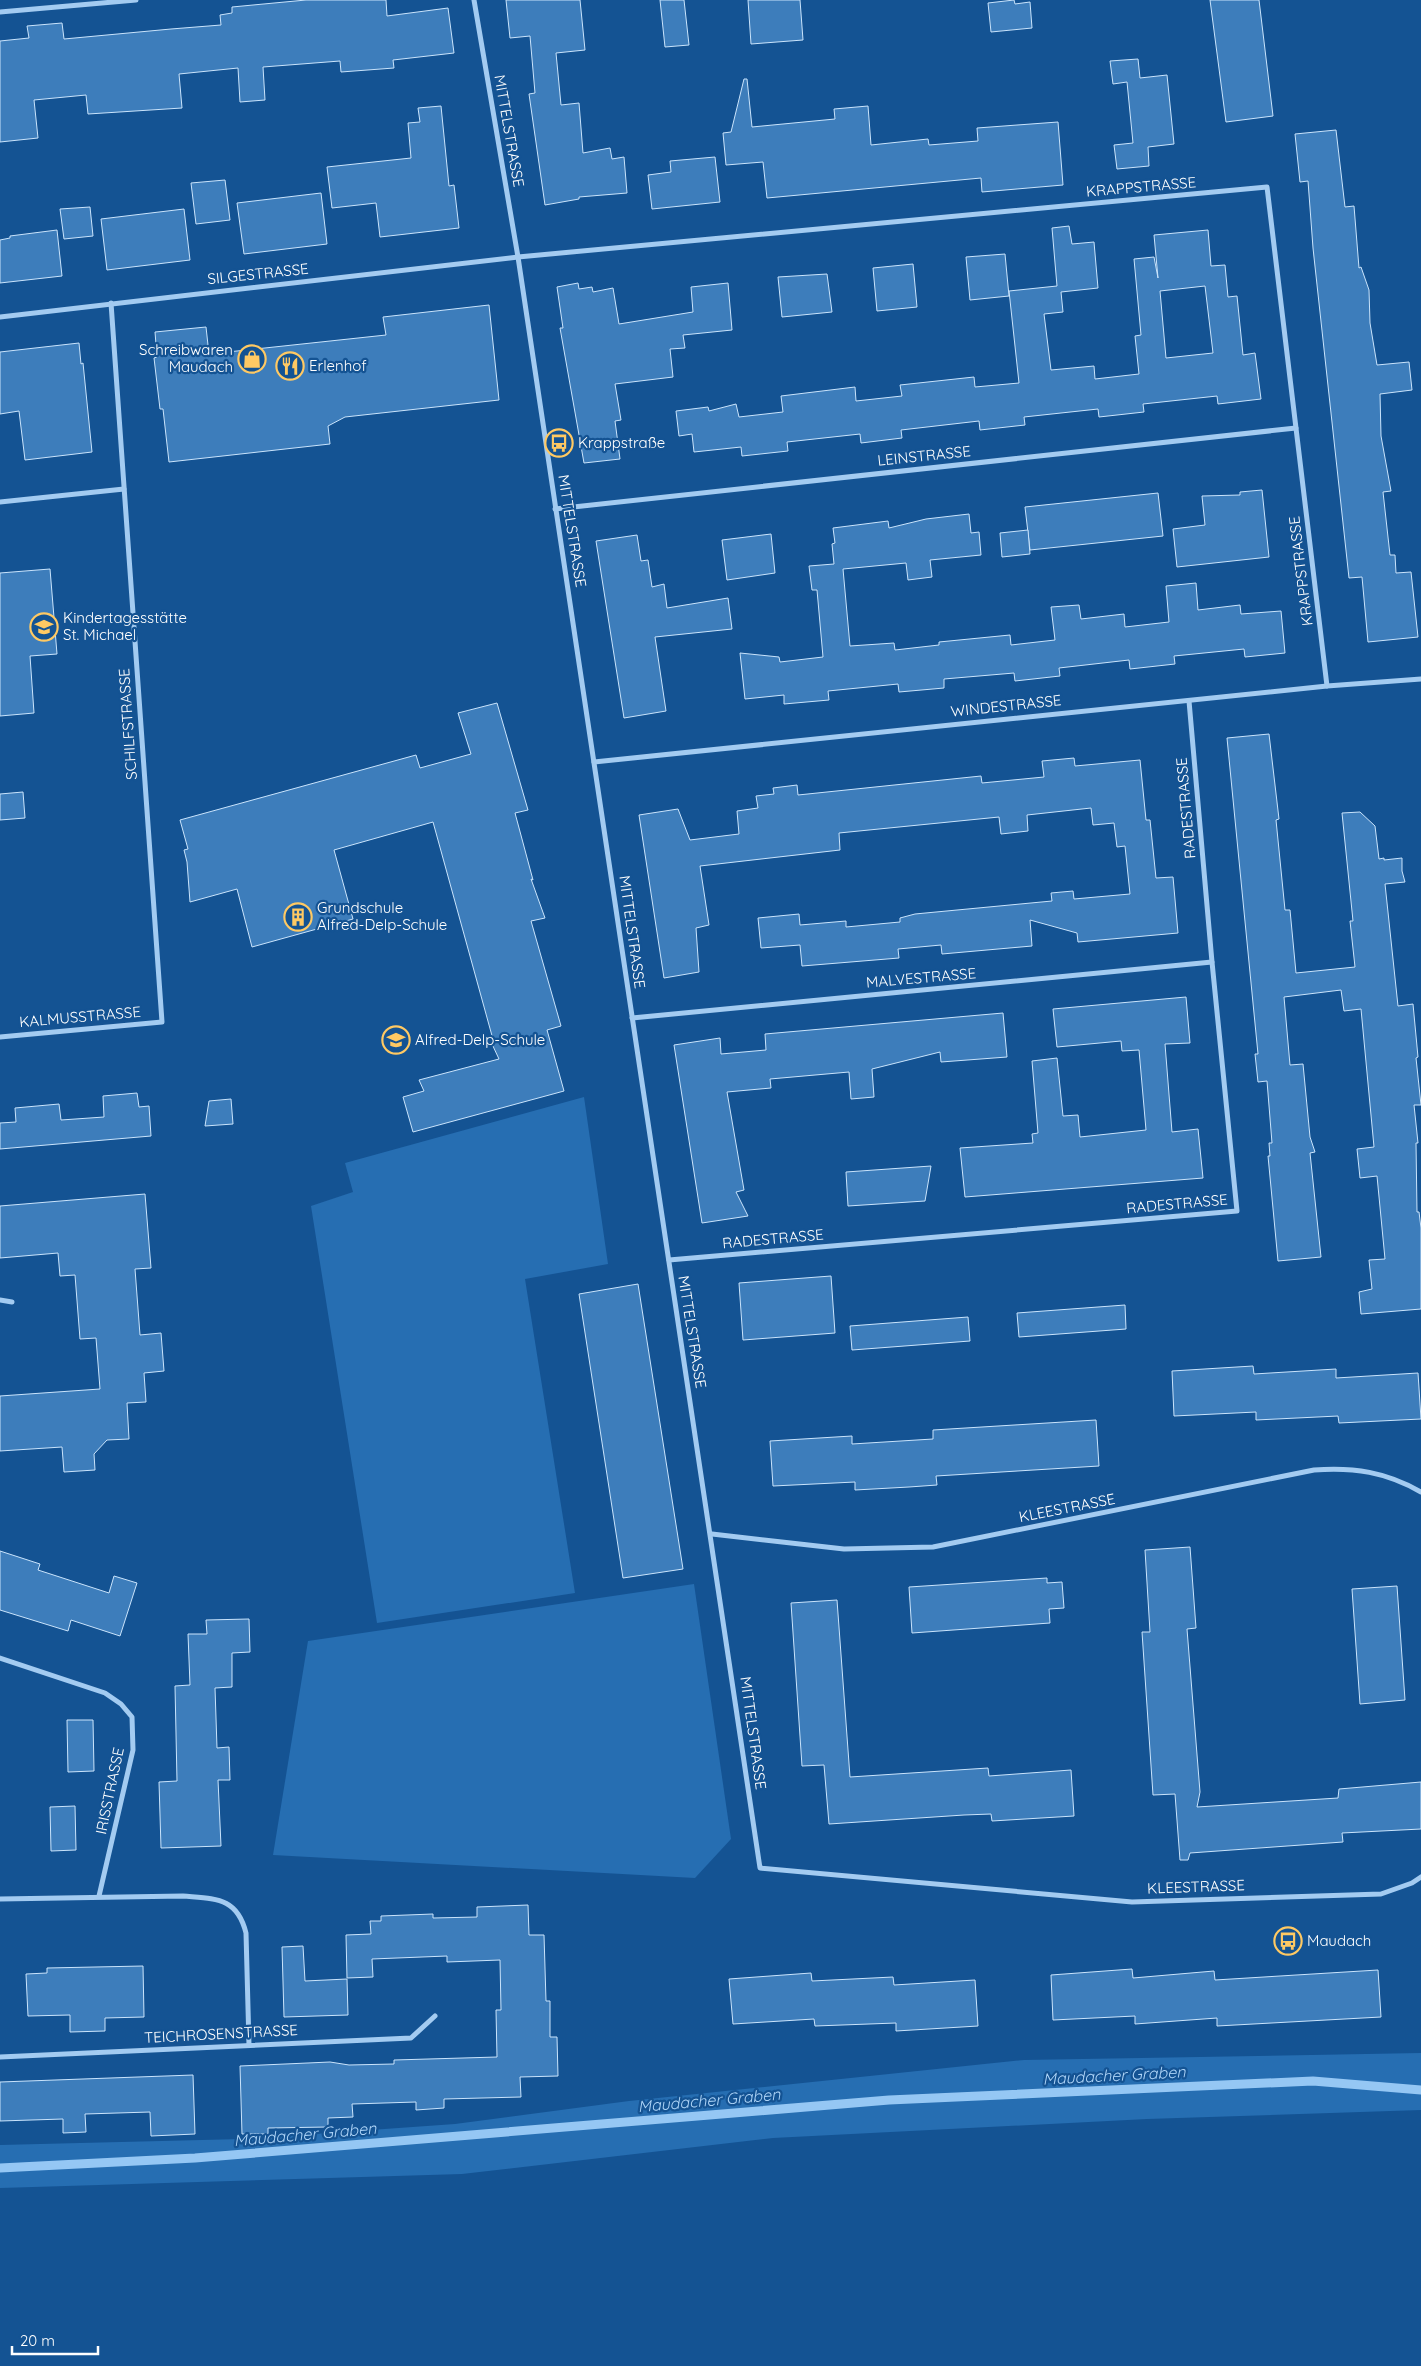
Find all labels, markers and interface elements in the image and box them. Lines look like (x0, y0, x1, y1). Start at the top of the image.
street label: MITTELSTRASSE (490, 73, 529, 189)
street label: KRAPPSTRASSE (1085, 172, 1197, 201)
street label: SILGESTRASSE (206, 259, 309, 288)
place label: Schreibwaren Maudach (139, 340, 233, 376)
shop icon: Schreibwaren Maudach (237, 344, 267, 374)
restaurant icon: Erlenhof (275, 351, 305, 381)
place label: Erlenhof (309, 356, 367, 375)
bus stop icon: Krappstraße (544, 428, 574, 458)
place label: Krappstraße (578, 433, 665, 452)
street label: LEINSTRASSE (876, 441, 972, 470)
street label: MITTELSTRASSE (554, 473, 591, 589)
street label: KRAPPSTRASSE (1284, 515, 1317, 627)
place label: Kindertagesstätte St. Michael (63, 608, 187, 644)
school or university icon: Kindertagesstätte St. Michael (29, 612, 59, 642)
street label: SCHILFSTRASSE (114, 668, 141, 780)
street label: WINDESTRASSE (950, 690, 1062, 721)
street label: RADESTRASSE (1172, 757, 1199, 860)
street label: MITTELSTRASSE (615, 874, 650, 990)
place label: Grundschule Alfred-Delp-Schule (317, 898, 447, 934)
building icon: Grundschule Alfred-Delp-Schule (283, 902, 313, 932)
street label: MALVESTRASSE (865, 963, 977, 992)
street label: KALMUSSTRASSE (18, 1002, 141, 1031)
school or university icon: Alfred-Delp-Schule (381, 1025, 411, 1055)
place label: Alfred-Delp-Schule (415, 1030, 545, 1049)
street label: RADESTRASSE (1125, 1190, 1228, 1217)
street label: RADESTRASSE (721, 1225, 824, 1252)
street label: MITTELSTRASSE (674, 1274, 711, 1390)
street label: KLEESTRASSE (1017, 1489, 1117, 1526)
street label: MITTELSTRASSE (736, 1675, 771, 1791)
street label: IRISSTRASSE (91, 1746, 128, 1836)
street label: KLEESTRASSE (1147, 1875, 1245, 1898)
bus stop icon: Maudach (1273, 1926, 1303, 1956)
place label: Maudach (1307, 1931, 1371, 1950)
street label: TEICHROSENSTRASSE (144, 2020, 298, 2047)
water label: Maudacher Graben (1042, 2061, 1187, 2089)
water label: Maudacher Graben (637, 2084, 782, 2116)
water label: Maudacher Graben (233, 2118, 378, 2150)
scale bar (12, 2324, 99, 2356)
text: 20 m (20, 2331, 55, 2350)

